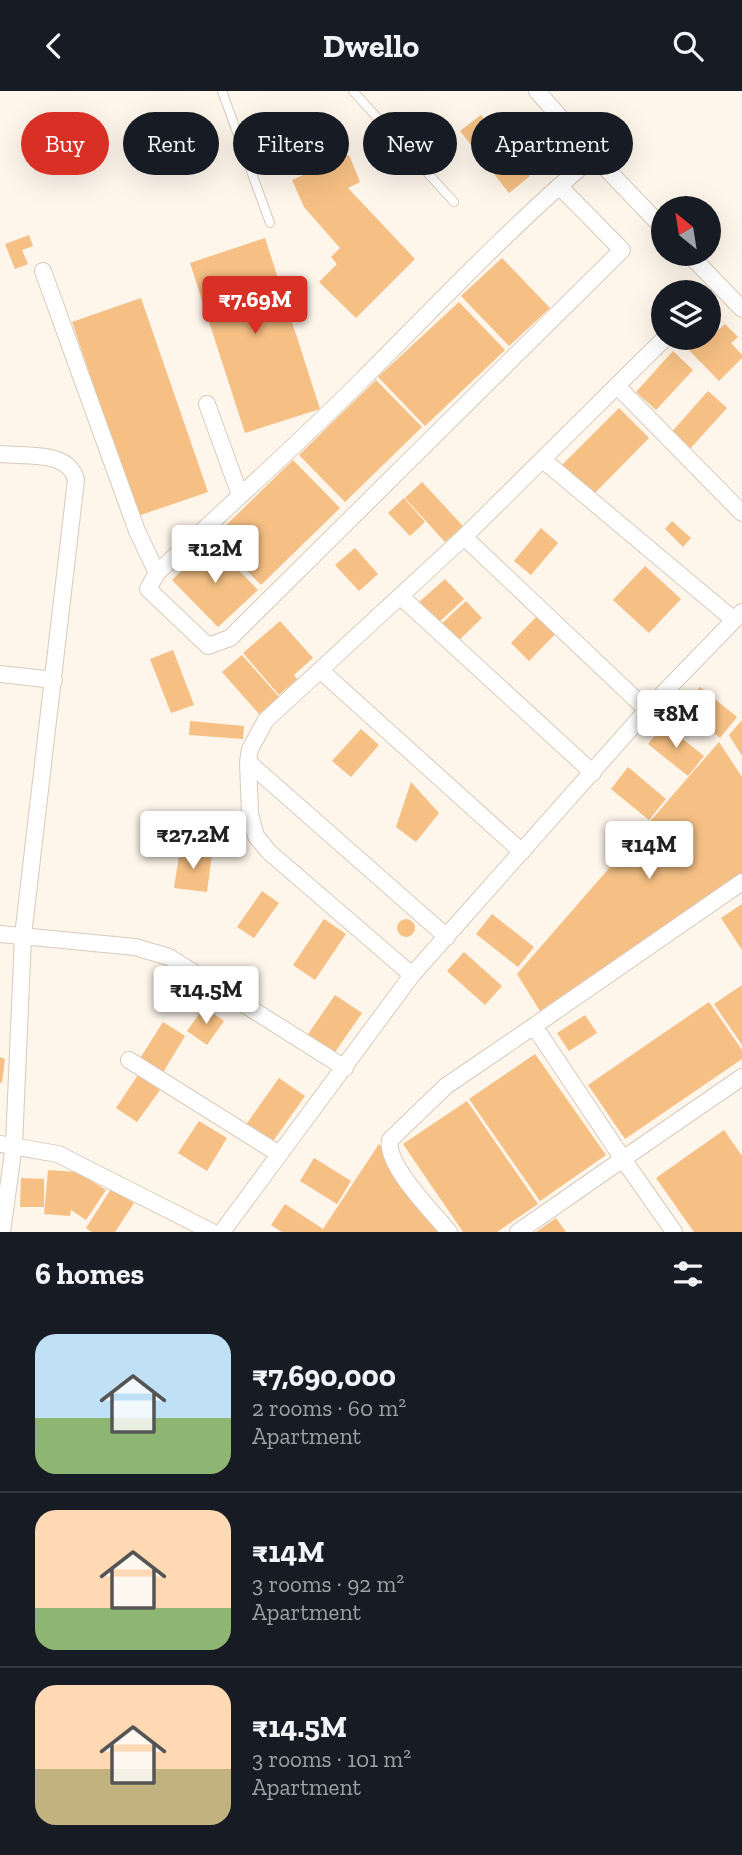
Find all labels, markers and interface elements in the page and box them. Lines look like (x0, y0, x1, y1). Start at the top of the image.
icon: back (35, 27, 73, 65)
text: Dwello (323, 27, 419, 65)
icon: search (669, 27, 707, 65)
chip: Buy (21, 112, 109, 175)
chip: Rent (123, 112, 219, 175)
chip: Filters (233, 112, 349, 175)
chip: New (363, 112, 457, 175)
chip: Apartment (471, 112, 633, 175)
north arrow (651, 196, 721, 266)
map controls (651, 196, 721, 350)
pin: ₹7.69M (198, 277, 312, 336)
button: layers (651, 280, 721, 350)
text: ₹7.69M (218, 285, 292, 313)
pin: ₹12M (174, 525, 256, 585)
text: ₹12M (188, 534, 242, 562)
pin: ₹8M (642, 691, 710, 750)
text: ₹8M (653, 699, 699, 727)
pin: ₹27.2M (136, 811, 250, 871)
text: ₹27.2M (156, 820, 230, 848)
pin: ₹14M (608, 821, 690, 881)
text: ₹14M (621, 830, 677, 858)
pin: ₹14.5M (149, 967, 263, 1026)
text: ₹14.5M (170, 975, 242, 1003)
icon: filters (669, 1255, 707, 1293)
text: 6 homes (35, 1256, 144, 1292)
text: ₹7,690,000 (252, 1358, 396, 1394)
icon: home (91, 1362, 175, 1446)
text: 2 rooms · 60 m² (252, 1394, 406, 1422)
text: Apartment (252, 1422, 361, 1450)
text: ₹14M (252, 1534, 324, 1570)
icon: home (91, 1538, 175, 1622)
text: 3 rooms · 92 m² (252, 1570, 404, 1598)
text: Apartment (252, 1598, 361, 1626)
text: ₹14.5M (252, 1709, 347, 1745)
icon: home (91, 1713, 175, 1797)
text: 3 rooms · 101 m² (252, 1745, 411, 1773)
text: Apartment (252, 1773, 361, 1801)

